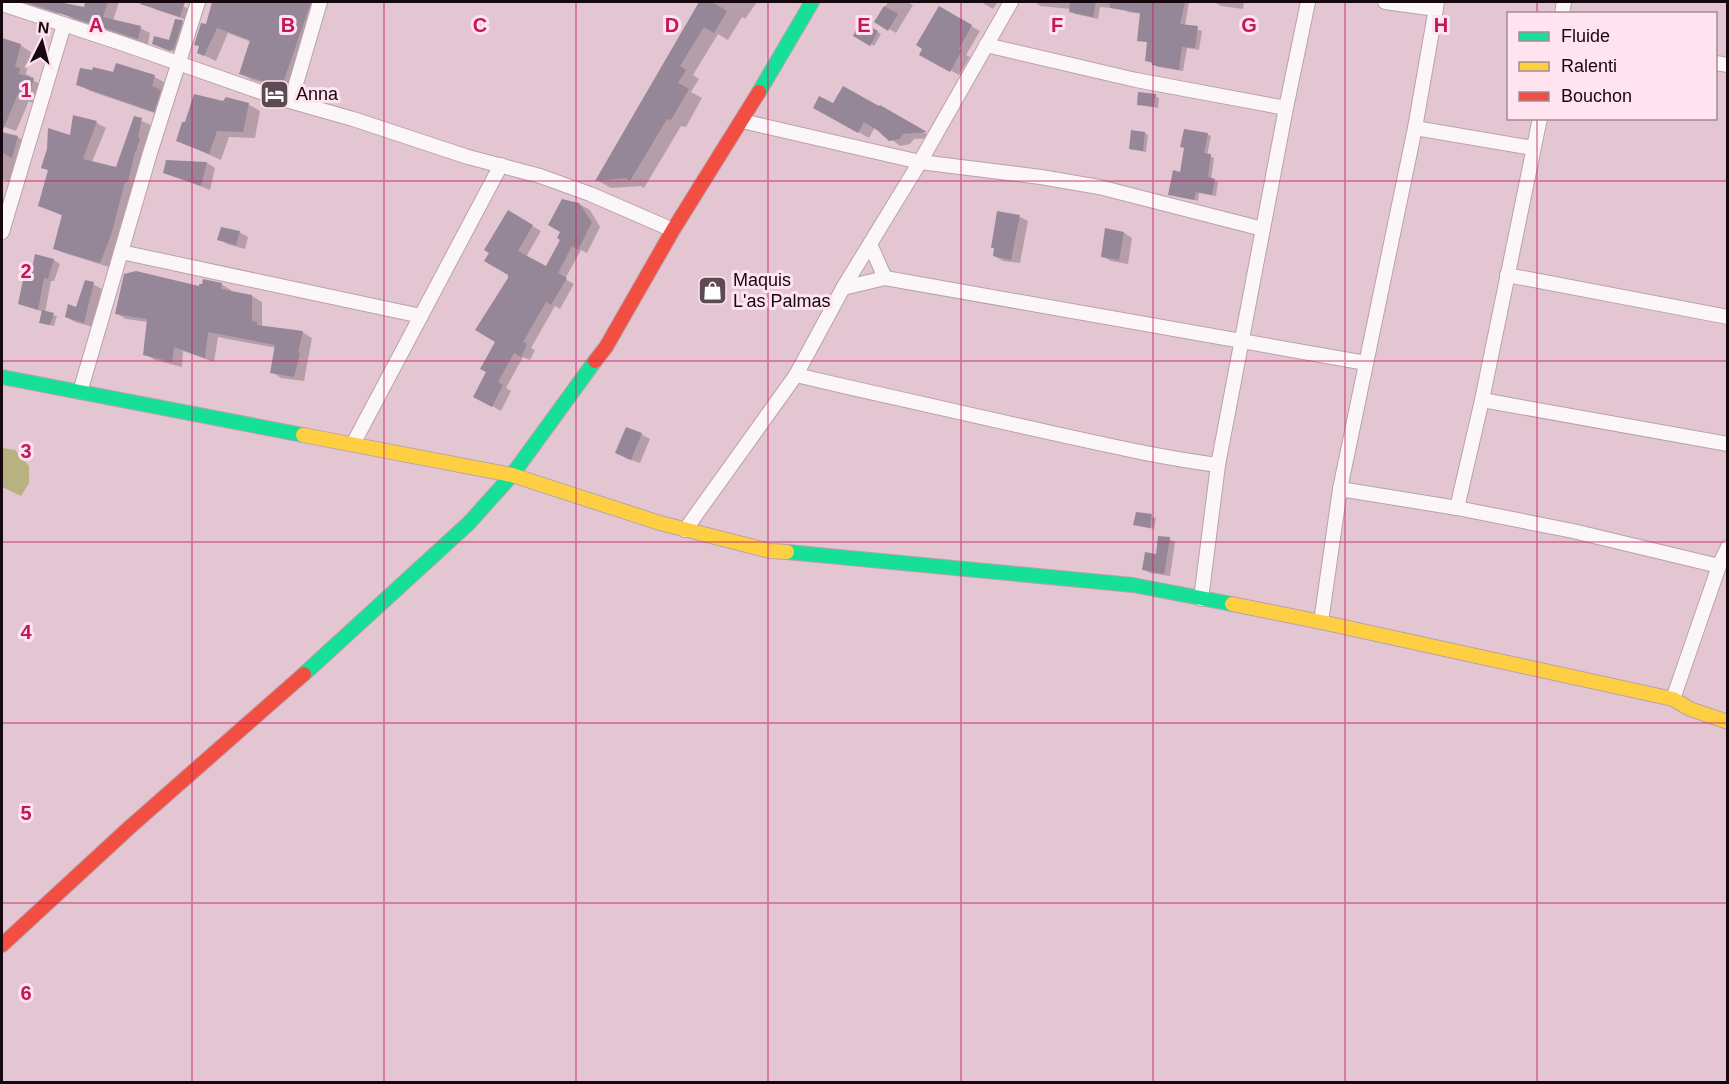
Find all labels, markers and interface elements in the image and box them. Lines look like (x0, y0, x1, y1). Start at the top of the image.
north arrow (12, 12, 72, 72)
legend (1507, 12, 1717, 120)
text: A (89, 14, 103, 36)
text: B (281, 14, 295, 36)
text: C (473, 14, 487, 36)
text: D (665, 14, 679, 36)
text: E (857, 14, 871, 36)
text: F (1051, 14, 1063, 36)
text: G (1241, 14, 1257, 36)
text: H (1434, 14, 1448, 36)
text: N (37, 19, 50, 37)
text: Fluide (1561, 26, 1610, 46)
text: Ralenti (1561, 56, 1617, 76)
hotel icon: Anna (259, 78, 291, 110)
text: 1 (20, 79, 32, 101)
place label: Anna (296, 84, 339, 104)
text: Bouchon (1561, 86, 1632, 106)
text: 2 (20, 260, 32, 282)
place label: Maquis L'as Palmas (733, 270, 830, 311)
shop icon: Maquis L'as Palmas (696, 274, 728, 306)
text: 3 (20, 440, 32, 462)
text: 4 (20, 621, 32, 643)
text: 5 (20, 802, 32, 824)
text: 6 (20, 982, 32, 1004)

